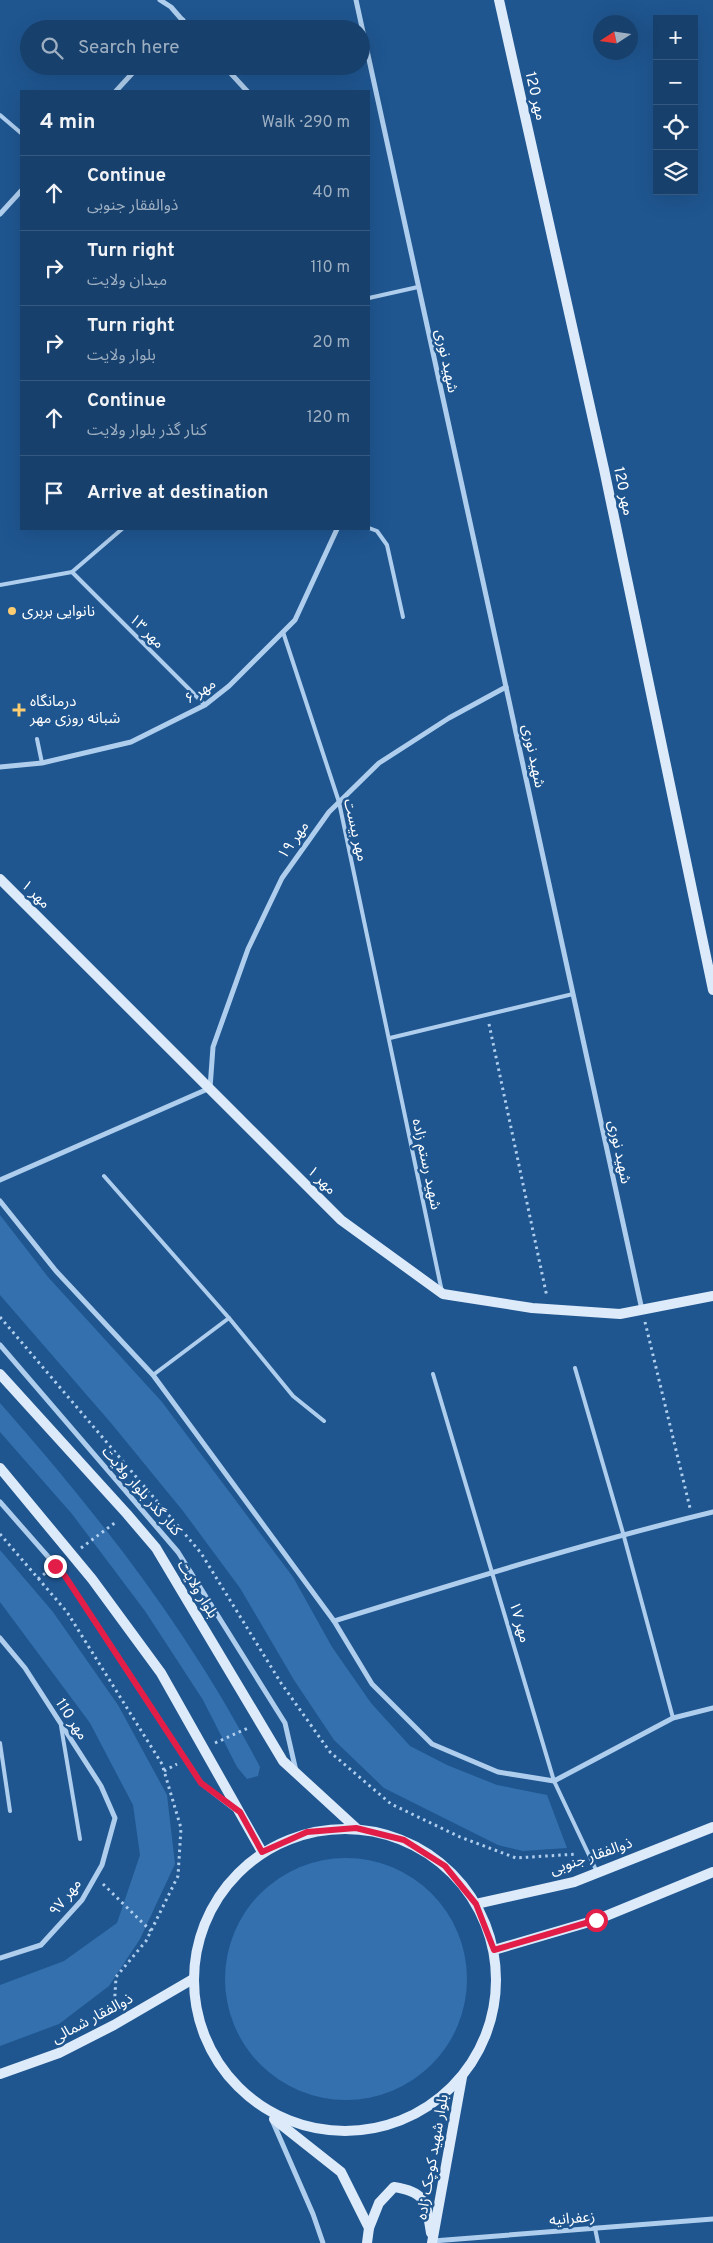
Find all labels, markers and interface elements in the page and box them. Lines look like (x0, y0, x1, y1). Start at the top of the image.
north arrow (593, 15, 638, 60)
map controls (653, 15, 698, 195)
button: + (653, 15, 698, 60)
search box (20, 20, 370, 75)
icon: search (38, 34, 66, 62)
text: Search here (78, 36, 180, 60)
button: − (653, 60, 698, 105)
street label: مهر 120 (520, 70, 549, 123)
button: locate (653, 105, 698, 150)
text: 4 min (40, 109, 96, 136)
text: Walk · 290 m (262, 113, 350, 133)
button: layers (653, 150, 698, 195)
text: Continue (87, 164, 166, 188)
icon: ahead (40, 179, 68, 207)
text: 40 m (312, 183, 350, 203)
text: ذوالفقار جنوبی (87, 196, 178, 216)
text: Turn right (87, 239, 175, 263)
icon: right (40, 254, 68, 282)
text: 110 m (310, 258, 350, 278)
text: میدان ولایت (87, 271, 167, 291)
text: Turn right (87, 314, 175, 338)
street label: شهید نوری (430, 328, 462, 395)
icon: right (40, 329, 68, 357)
text: 20 m (313, 333, 350, 353)
text: بلوار ولایت (87, 346, 156, 366)
text: Continue (87, 389, 166, 413)
icon: ahead (40, 404, 68, 432)
text: 120 m (307, 408, 350, 428)
text: کنار گذر بلوار ولایت (87, 421, 207, 441)
street label: مهر 120 (608, 465, 637, 517)
icon: arrive (40, 479, 68, 507)
text: Arrive at destination (87, 481, 268, 505)
place label: نانوایی بربری (22, 603, 95, 622)
marker: نانوایی بربری (6, 605, 18, 617)
street label: مهر ۱۳ (124, 610, 168, 654)
street label: مهر ۶ (182, 675, 220, 709)
place label: درمانگاه شبانه روزی مهر (29, 693, 120, 729)
marker: درمانگاه شبانه روزی مهر (12, 703, 26, 717)
street label: شهید نوری (517, 723, 549, 790)
street label: مهر بیست (338, 797, 371, 864)
street label: مهر ۱۹ (274, 818, 314, 864)
street label: مهر ۱ (16, 876, 54, 914)
street label: شهید رستم زاده (407, 1117, 445, 1212)
street label: شهید نوری (603, 1119, 635, 1186)
street label: مهر ۱ (302, 1162, 340, 1200)
street label: کنار گذر بلوار ولایت (97, 1443, 185, 1541)
route end (44, 1555, 67, 1578)
street label: بلوار ولایت (172, 1557, 221, 1622)
street label: مهر ۱۷ (504, 1600, 533, 1645)
street label: مهر 110 (50, 1695, 91, 1744)
street label: ذوالفقار جنوبی (548, 1834, 635, 1880)
street label: مهر ۹۷ (46, 1875, 87, 1920)
route start (585, 1909, 608, 1932)
street label: ذوالفقار شمالی (49, 1990, 137, 2049)
street label: بلوار شهید کوچک زاده (413, 2093, 454, 2221)
street label: زعفرانیه (548, 2208, 596, 2231)

